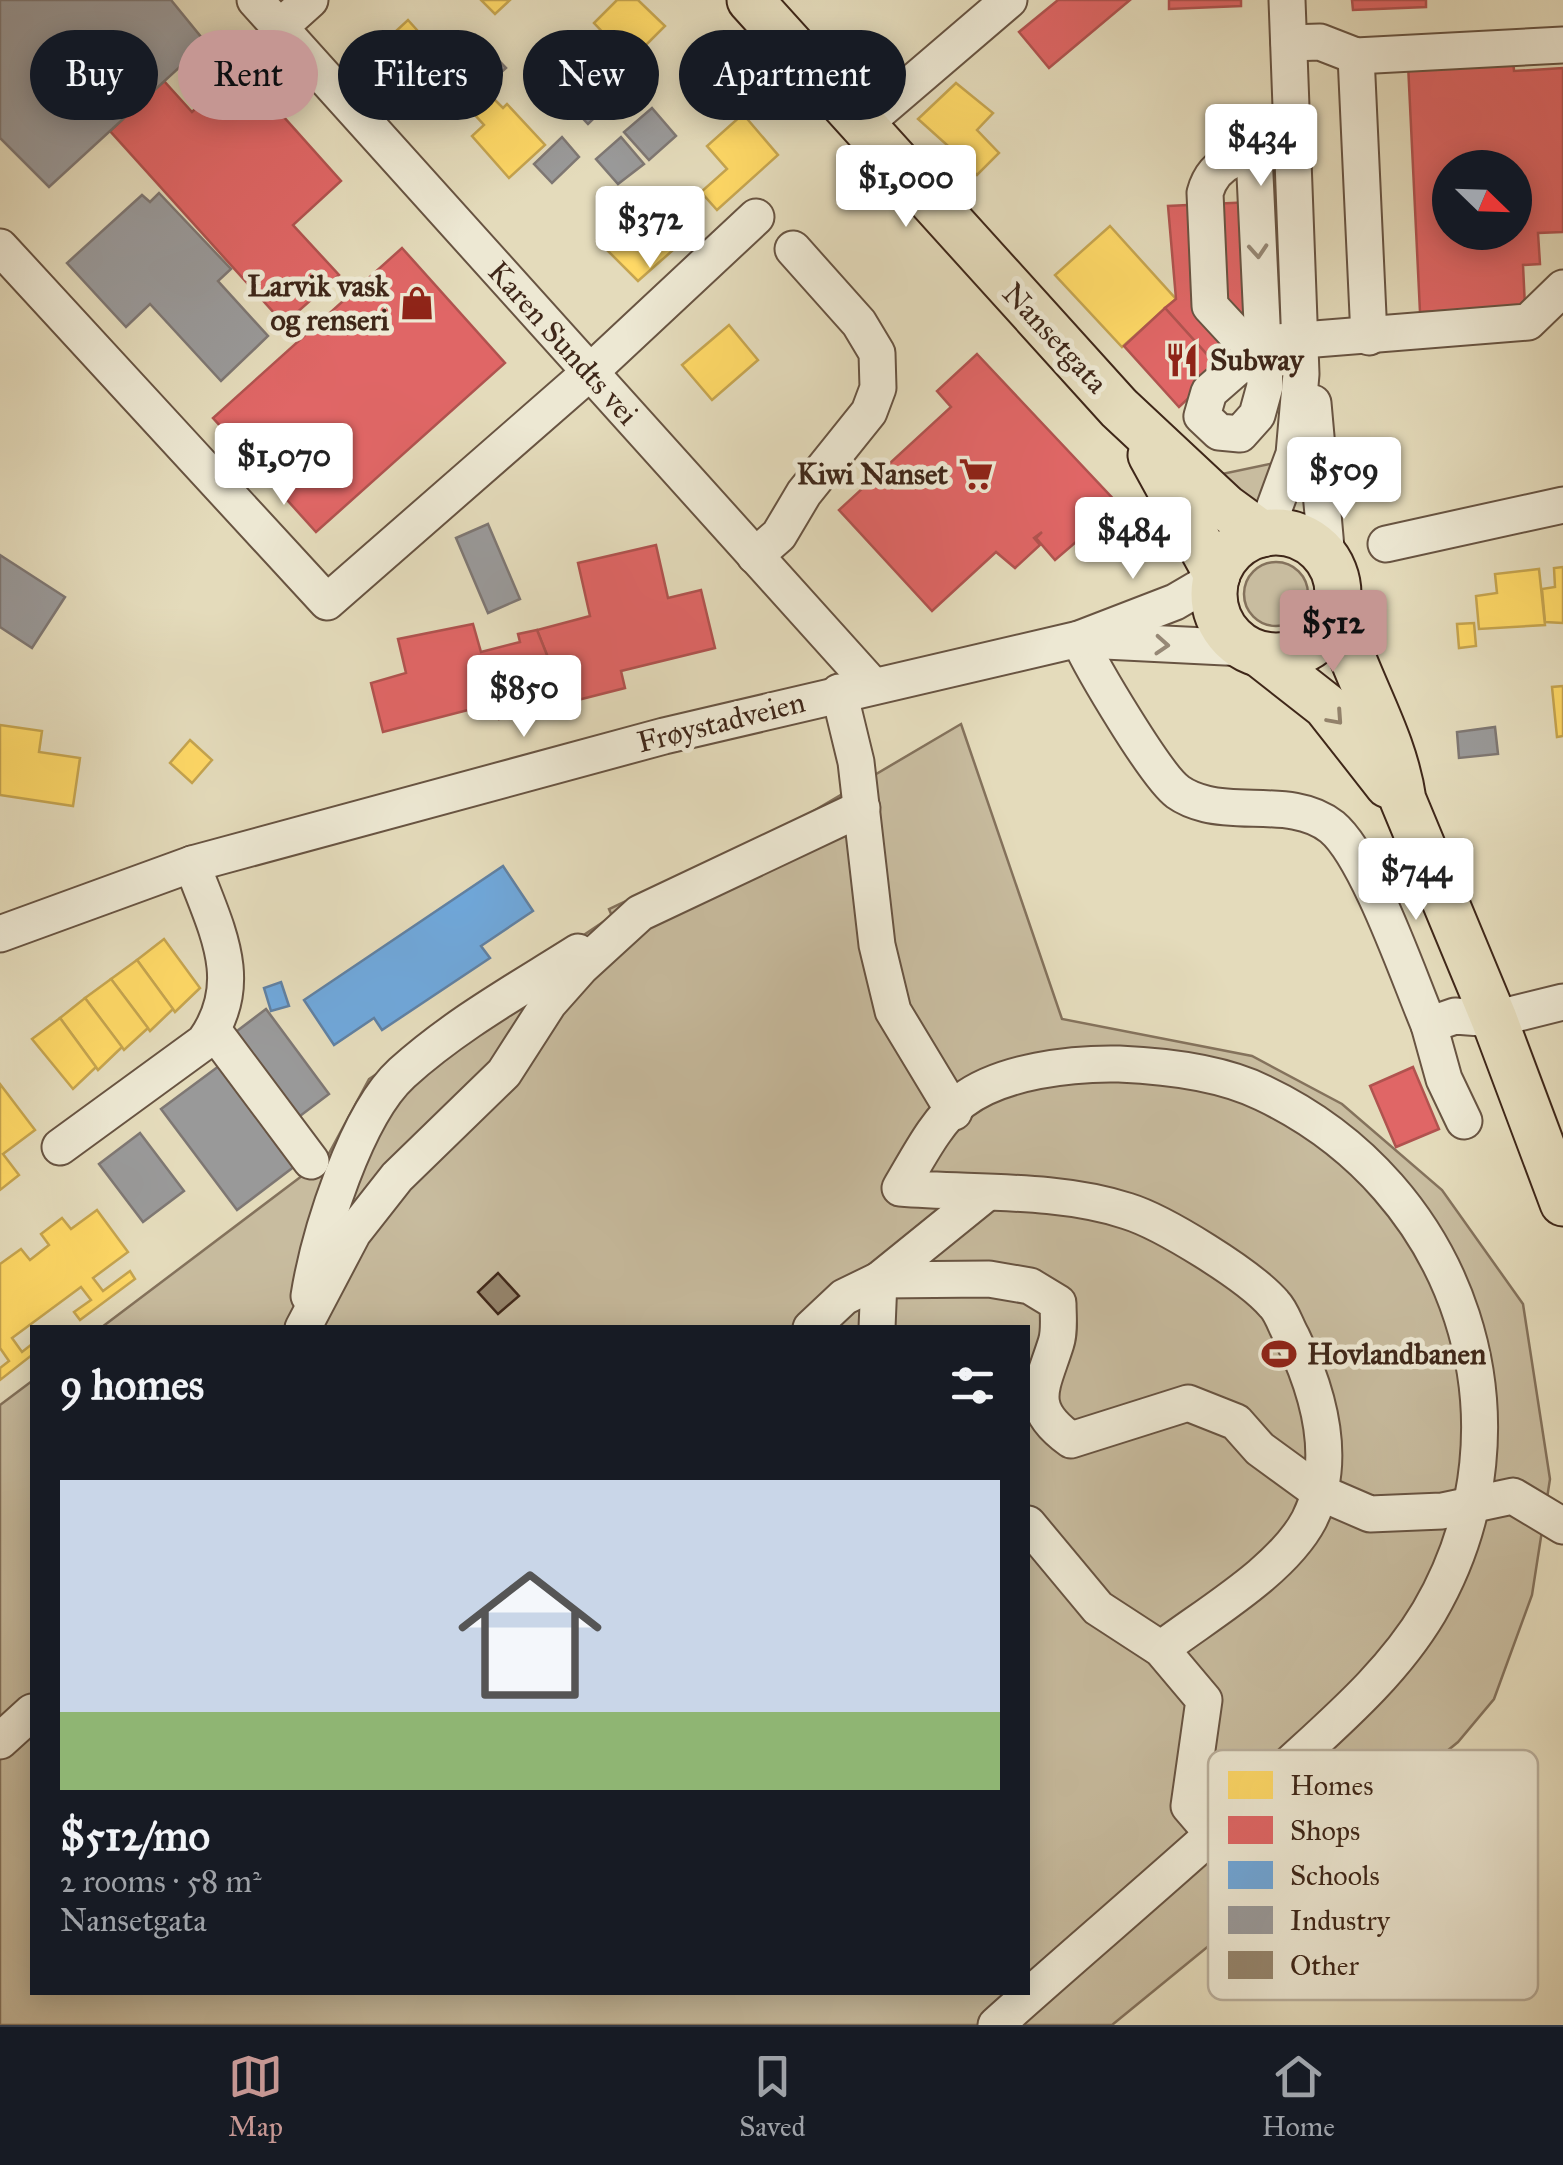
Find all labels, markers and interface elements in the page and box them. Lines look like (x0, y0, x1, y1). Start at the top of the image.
chip: Buy (30, 30, 158, 120)
chip: Rent (178, 30, 318, 120)
chip: Filters (338, 30, 503, 120)
chip: New (523, 30, 659, 120)
chip: Apartment (679, 30, 906, 120)
pin: $434 (1202, 104, 1320, 189)
text: $434 (1227, 117, 1295, 156)
pin: $1,000 (825, 145, 987, 230)
north arrow (1432, 150, 1532, 250)
map controls (1432, 150, 1532, 250)
text: $1,000 (858, 158, 954, 197)
pin: $372 (591, 186, 709, 271)
text: $372 (618, 199, 682, 238)
one-way arrow (1247, 244, 1269, 260)
street label: Karen Sundts vei (480, 254, 646, 432)
place label: Larvik vask og renseri (248, 268, 390, 338)
street label: Nansetgata (995, 275, 1115, 401)
shop icon: Larvik vask og renseri (398, 284, 436, 322)
restaurant icon: Subway (1163, 341, 1201, 379)
place label: Subway (1210, 342, 1304, 378)
pin: $1,070 (203, 423, 365, 508)
text: $1,070 (237, 436, 331, 475)
pin: $509 (1285, 437, 1403, 522)
text: $509 (1309, 450, 1379, 489)
supermarket icon: Kiwi Nanset (957, 455, 995, 493)
place label: Kiwi Nanset (797, 456, 948, 492)
pin: $484 (1074, 497, 1192, 582)
text: $484 (1097, 510, 1169, 549)
pin: $512 (1274, 590, 1392, 675)
text: $512 (1302, 603, 1364, 642)
one-way arrow (1154, 633, 1170, 655)
pin: $850 (465, 655, 583, 740)
text: $850 (489, 668, 559, 707)
street label: Frøystadveien (633, 684, 809, 760)
one-way arrow (1324, 706, 1342, 725)
pin: $744 (1357, 838, 1475, 923)
text: $744 (1380, 851, 1452, 890)
sports icon: Hovlandbanen (1260, 1335, 1298, 1373)
place label: Hovlandbanen (1307, 1336, 1487, 1372)
icon: filters (945, 1358, 1000, 1413)
text: 9 homes (60, 1359, 204, 1411)
icon: home (440, 1545, 620, 1725)
legend (1208, 1750, 1538, 2000)
text: Homes (1290, 1768, 1373, 1803)
text: $512/mo (60, 1810, 210, 1862)
text: Shops (1290, 1813, 1360, 1848)
text: Schools (1290, 1858, 1380, 1893)
text: 2 rooms · 58 m² (60, 1862, 261, 1901)
text: Nansetgata (60, 1901, 207, 1940)
text: Industry (1290, 1903, 1391, 1938)
text: Other (1290, 1948, 1359, 1983)
tab: Map (228, 2049, 283, 2144)
tab: Saved (739, 2049, 806, 2144)
tab: Home (1262, 2049, 1335, 2144)

